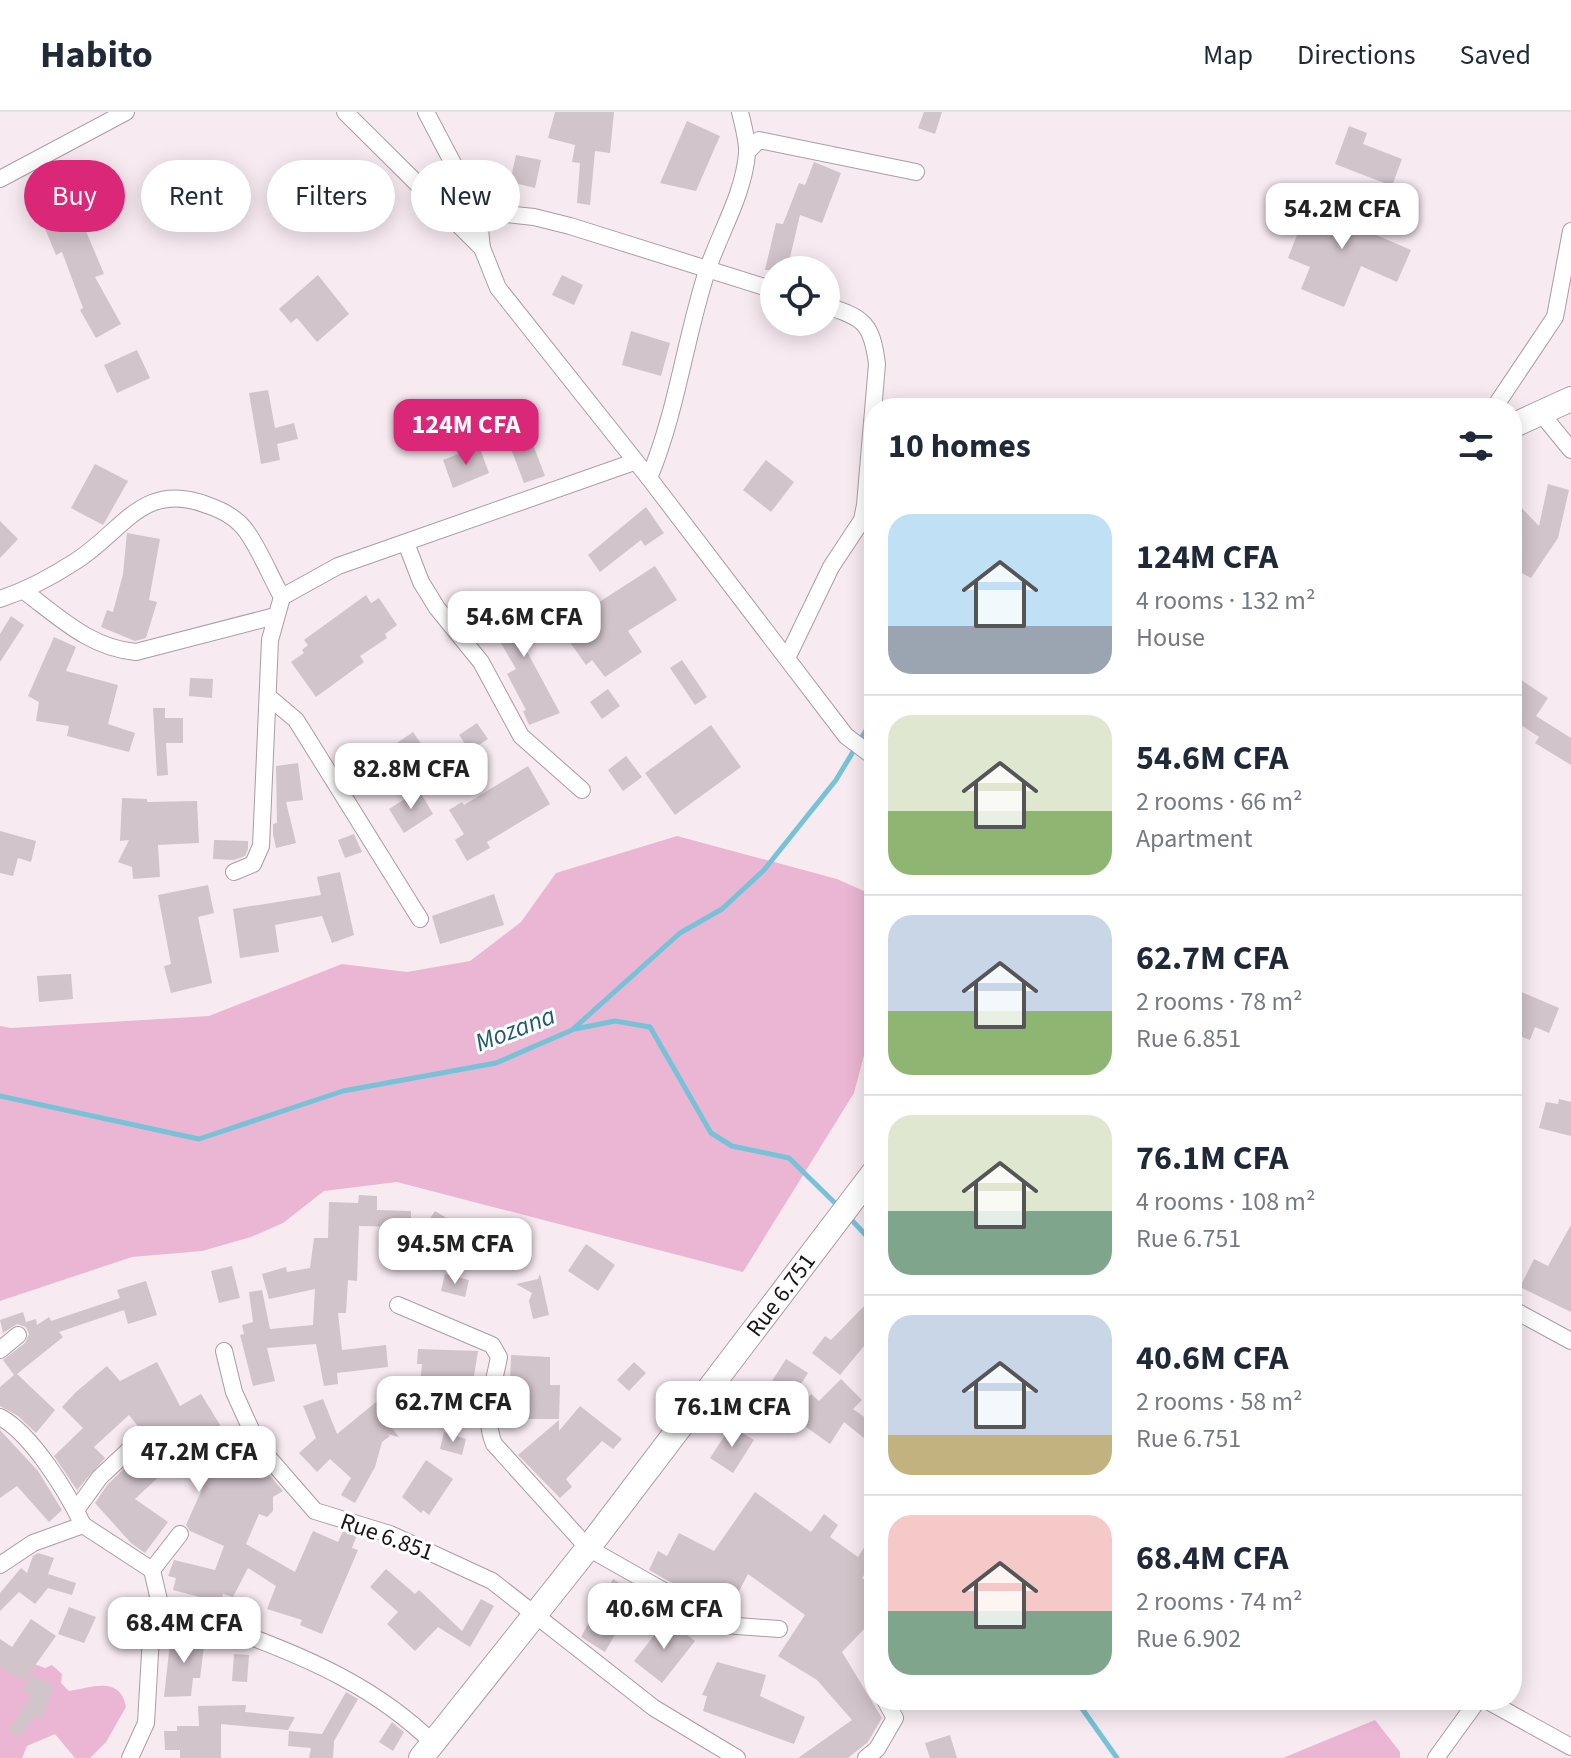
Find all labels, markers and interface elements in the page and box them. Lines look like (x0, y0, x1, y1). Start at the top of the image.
text: Habito (40, 28, 153, 82)
text: Map (1203, 35, 1253, 75)
text: Directions (1297, 35, 1416, 75)
text: Saved (1460, 35, 1531, 75)
chip: Buy (24, 160, 125, 232)
chip: Rent (141, 160, 251, 232)
chip: Filters (267, 160, 395, 232)
chip: New (411, 160, 520, 232)
pin: 54.2M CFA (1250, 183, 1434, 251)
text: 54.2M CFA (1284, 190, 1400, 227)
map controls (760, 256, 840, 336)
button: locate (760, 256, 840, 336)
pin: 124M CFA (383, 399, 549, 467)
text: 124M CFA (412, 406, 520, 443)
text: 10 homes (888, 422, 1031, 471)
icon: filters (1454, 424, 1498, 468)
text: 124M CFA (1136, 533, 1278, 582)
icon: home (952, 546, 1048, 642)
text: 4 rooms · 132 m² (1136, 582, 1315, 619)
pin: 54.6M CFA (432, 591, 616, 659)
text: 54.6M CFA (466, 598, 582, 635)
text: House (1136, 619, 1205, 656)
text: 54.6M CFA (1136, 734, 1289, 783)
pin: 82.8M CFA (319, 743, 503, 811)
icon: home (952, 747, 1048, 843)
text: 82.8M CFA (353, 750, 469, 787)
text: 2 rooms · 66 m² (1136, 783, 1303, 820)
text: Apartment (1136, 820, 1253, 857)
text: 62.7M CFA (1136, 934, 1289, 983)
icon: home (952, 947, 1048, 1043)
text: 2 rooms · 78 m² (1136, 983, 1303, 1020)
water label: Mozana (470, 997, 561, 1061)
text: Rue 6.851 (1136, 1020, 1241, 1057)
text: 76.1M CFA (1136, 1134, 1289, 1183)
icon: home (952, 1147, 1048, 1243)
text: 4 rooms · 108 m² (1136, 1183, 1315, 1220)
pin: 94.5M CFA (363, 1218, 547, 1286)
text: Rue 6.751 (1136, 1220, 1241, 1257)
text: 94.5M CFA (397, 1225, 513, 1262)
street label: Rue 6.751 (738, 1246, 824, 1344)
text: 40.6M CFA (1136, 1334, 1289, 1383)
icon: home (952, 1347, 1048, 1443)
pin: 62.7M CFA (361, 1376, 545, 1444)
pin: 76.1M CFA (640, 1381, 824, 1449)
text: 62.7M CFA (395, 1383, 511, 1420)
text: 2 rooms · 58 m² (1136, 1383, 1303, 1420)
text: 76.1M CFA (674, 1388, 790, 1425)
text: Rue 6.751 (1136, 1420, 1241, 1457)
pin: 47.2M CFA (107, 1426, 291, 1494)
text: 47.2M CFA (141, 1433, 257, 1470)
street label: Rue 6.851 (335, 1504, 439, 1570)
text: 68.4M CFA (1136, 1534, 1289, 1583)
icon: home (952, 1547, 1048, 1643)
pin: 40.6M CFA (572, 1583, 756, 1651)
text: 2 rooms · 74 m² (1136, 1583, 1303, 1620)
text: 40.6M CFA (606, 1590, 722, 1627)
pin: 68.4M CFA (92, 1597, 276, 1665)
text: 68.4M CFA (126, 1604, 242, 1641)
text: Rue 6.902 (1136, 1620, 1241, 1657)

